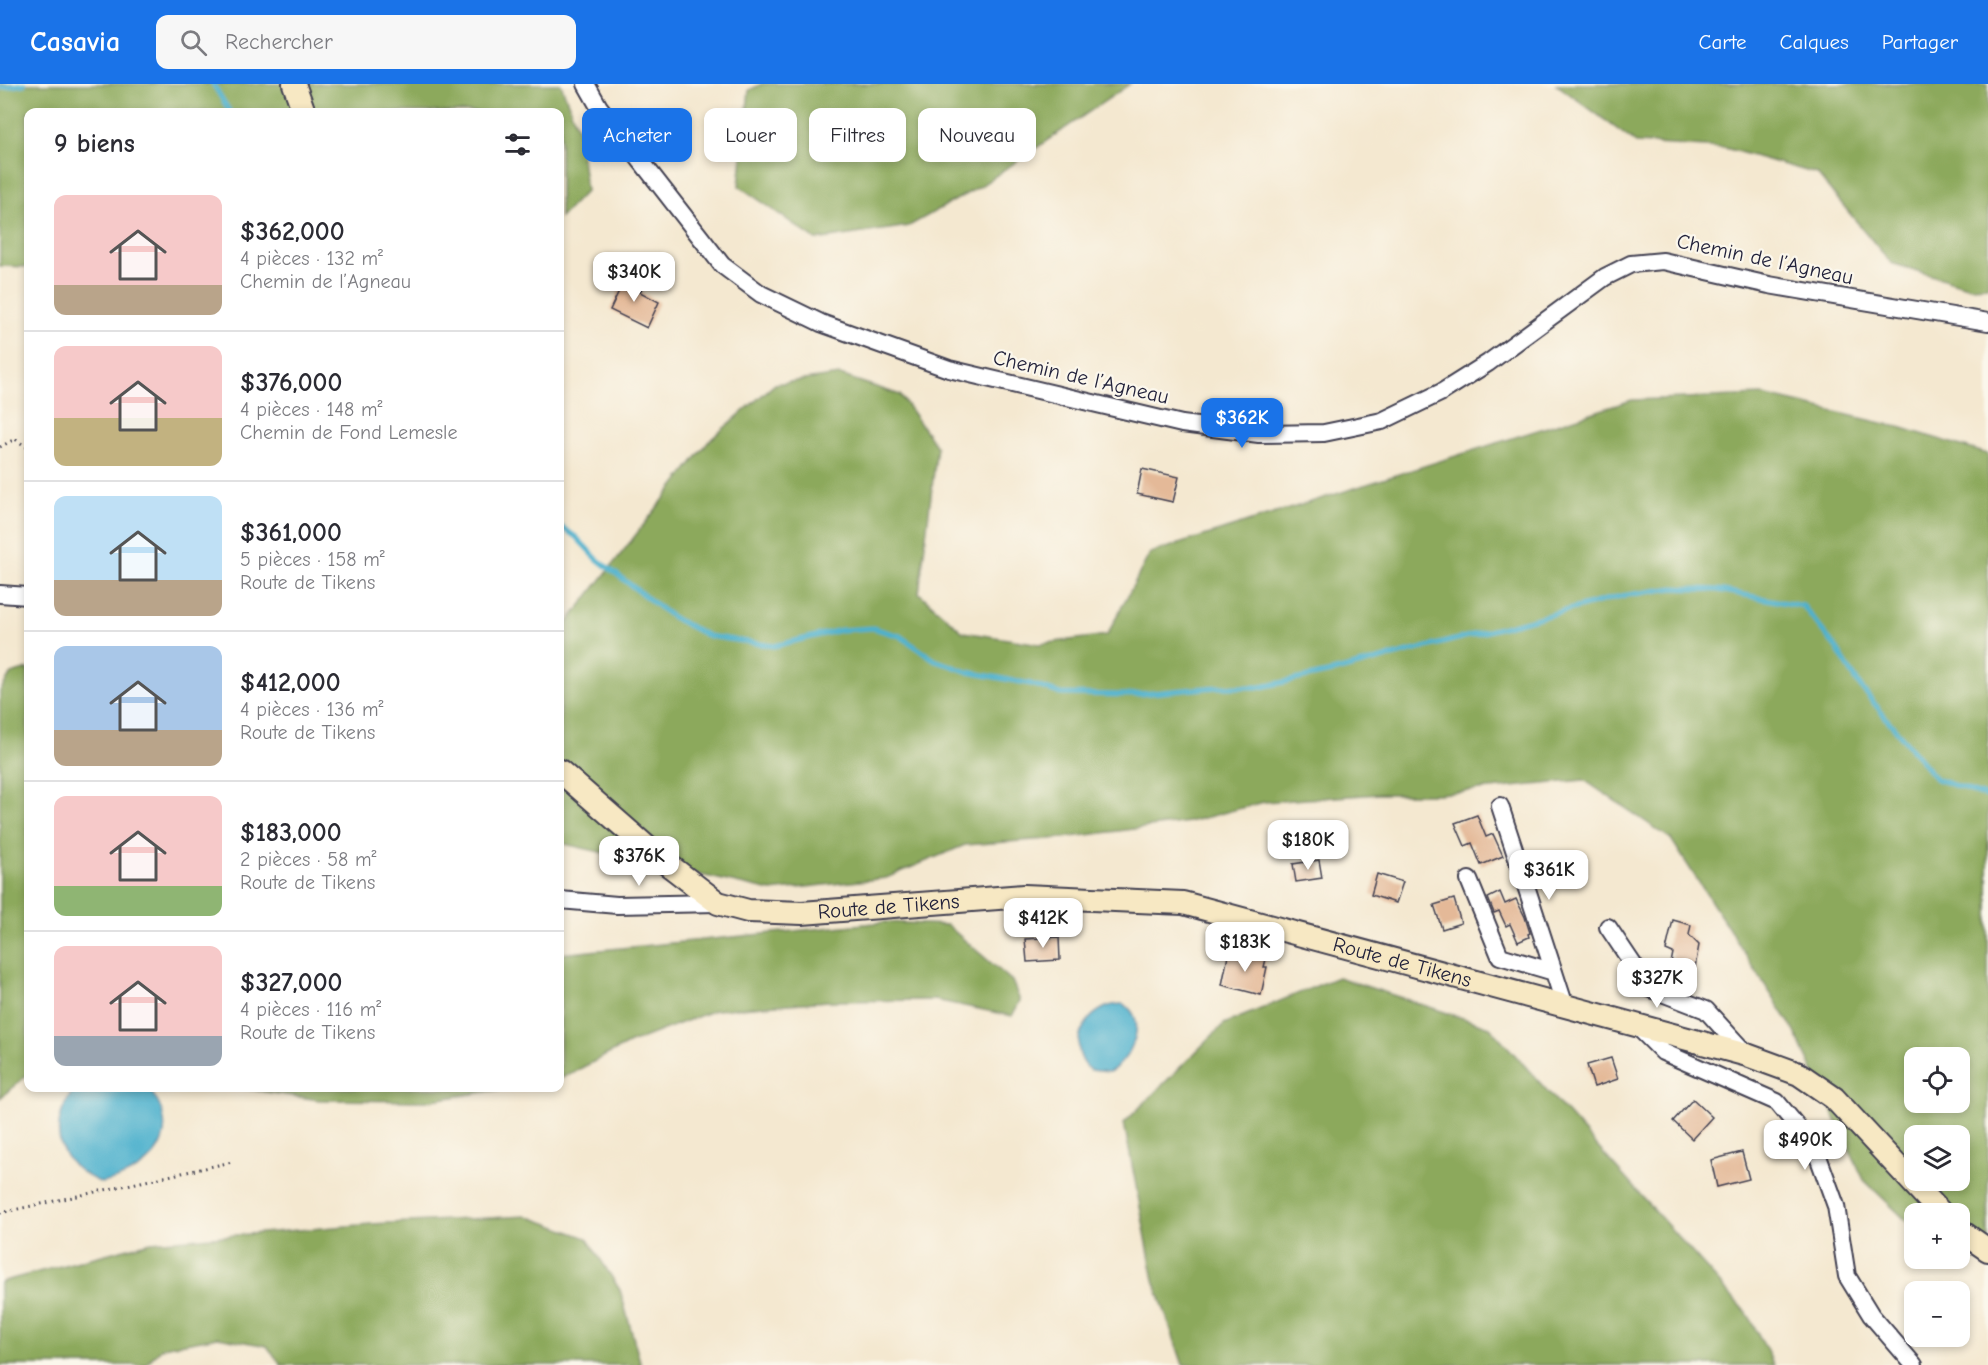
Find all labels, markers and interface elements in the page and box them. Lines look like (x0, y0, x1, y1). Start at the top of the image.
search box (156, 15, 576, 69)
text: Casavia (30, 26, 120, 58)
icon: search (177, 26, 210, 59)
text: Rechercher (225, 29, 333, 55)
text: Carte (1699, 30, 1747, 54)
text: Calques (1780, 30, 1849, 54)
text: Partager (1882, 30, 1958, 54)
chip: Acheter (582, 108, 692, 162)
chip: Louer (704, 108, 797, 162)
chip: Filtres (809, 108, 906, 162)
chip: Nouveau (918, 108, 1036, 162)
icon: filters (501, 128, 534, 161)
text: 9 biens (54, 129, 135, 159)
text: $362,000 (240, 217, 345, 247)
icon: home (102, 219, 174, 291)
street label: Chemin de l’Agneau (1675, 229, 1855, 289)
text: 4 pièces · 132 m² (240, 247, 383, 270)
pin: $340K (592, 252, 676, 303)
text: $340K (607, 260, 661, 283)
text: Chemin de l’Agneau (240, 270, 411, 293)
street label: Chemin de l’Agneau (991, 345, 1171, 409)
text: $376,000 (240, 368, 342, 398)
icon: home (102, 370, 174, 442)
text: 4 pièces · 148 m² (240, 398, 382, 421)
pin: $362K (1200, 398, 1284, 449)
text: $362K (1215, 406, 1269, 429)
text: Chemin de Fond Lemesle (240, 421, 457, 444)
text: $361,000 (240, 518, 342, 548)
icon: home (102, 520, 174, 592)
text: 5 pièces · 158 m² (240, 548, 385, 571)
text: Route de Tikens (240, 571, 375, 594)
text: $412,000 (240, 668, 341, 698)
icon: home (102, 670, 174, 742)
text: 4 pièces · 136 m² (240, 698, 383, 721)
text: Route de Tikens (240, 721, 375, 744)
text: $183,000 (240, 818, 342, 848)
icon: home (102, 820, 174, 892)
pin: $180K (1266, 820, 1350, 871)
text: $180K (1282, 828, 1334, 851)
pin: $376K (597, 836, 681, 887)
text: $376K (613, 844, 665, 867)
text: 2 pièces · 58 m² (240, 848, 377, 871)
pin: $361K (1507, 850, 1591, 901)
text: $361K (1523, 858, 1575, 881)
text: Route de Tikens (240, 871, 375, 894)
street label: Route de Tikens (817, 889, 960, 924)
pin: $412K (1001, 898, 1085, 949)
text: $412K (1018, 906, 1068, 929)
pin: $183K (1203, 922, 1287, 973)
text: $183K (1219, 930, 1271, 953)
street label: Route de Tikens (1331, 932, 1474, 992)
pin: $327K (1615, 958, 1699, 1009)
text: $327K (1631, 966, 1683, 989)
text: $327,000 (240, 968, 342, 998)
icon: home (102, 970, 174, 1042)
text: 4 pièces · 116 m² (240, 998, 381, 1021)
text: Route de Tikens (240, 1021, 375, 1044)
map controls (1904, 1047, 1970, 1347)
button: locate (1904, 1047, 1970, 1113)
pin: $490K (1763, 1120, 1847, 1171)
button: layers (1904, 1125, 1970, 1191)
text: $490K (1778, 1128, 1832, 1151)
button: + (1904, 1203, 1970, 1269)
button: − (1904, 1281, 1970, 1347)

